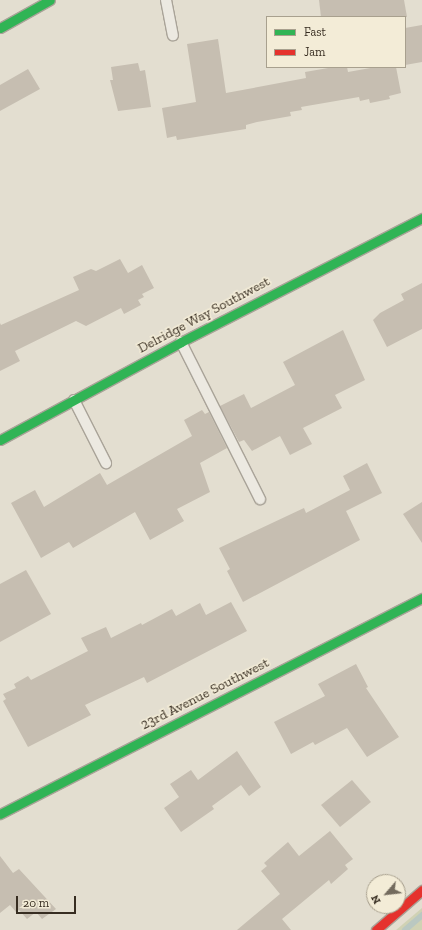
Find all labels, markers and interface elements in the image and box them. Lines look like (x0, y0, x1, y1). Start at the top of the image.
legend (266, 16, 406, 68)
text: Fast (304, 25, 326, 39)
text: Jam (304, 45, 325, 59)
street label: Delridge Way Southwest (135, 273, 273, 357)
street label: 23rd Avenue Southwest (138, 654, 272, 734)
north arrow (366, 874, 406, 914)
scale bar (18, 888, 78, 914)
text: N (368, 893, 384, 906)
text: 20 m (23, 896, 49, 910)

